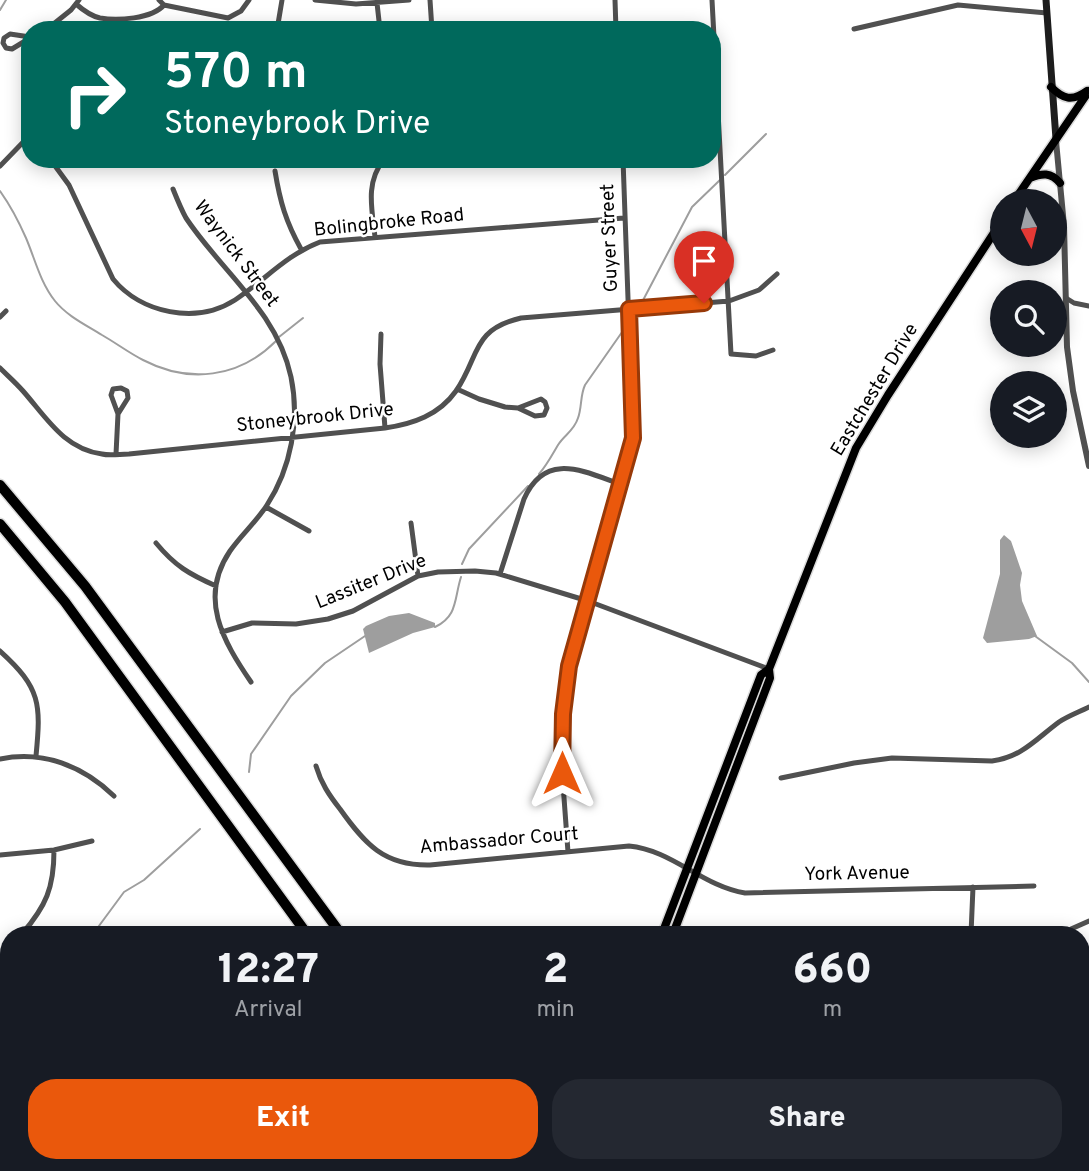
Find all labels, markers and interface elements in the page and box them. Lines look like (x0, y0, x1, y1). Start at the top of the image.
text: 570 m (164, 44, 308, 106)
icon: right (49, 49, 140, 140)
text: Stoneybrook Drive (164, 105, 430, 145)
street label: Guyer Street (596, 183, 624, 293)
north arrow (990, 189, 1068, 266)
map controls (990, 189, 1067, 448)
street label: Waynick Street (188, 196, 284, 312)
street label: Bolingbroke Road (313, 203, 465, 243)
pin (674, 231, 734, 303)
icon: arrive (685, 242, 723, 280)
button: search (990, 280, 1067, 357)
street label: Eastchester Drive (826, 319, 924, 461)
button: layers (990, 371, 1067, 448)
street label: Stoneybrook Drive (235, 398, 395, 438)
street label: Lassiter Drive (312, 549, 430, 615)
position arrow (525, 736, 599, 810)
street label: Ambassador Court (418, 822, 580, 860)
street label: York Avenue (804, 861, 910, 887)
text: 12:27 (218, 945, 319, 998)
text: 2 (543, 945, 568, 998)
text: 660 (792, 945, 872, 998)
text: Arrival (234, 996, 303, 1025)
text: min (537, 996, 575, 1025)
text: m (823, 996, 842, 1025)
button: Exit (28, 1079, 538, 1159)
button: Share (552, 1079, 1062, 1159)

